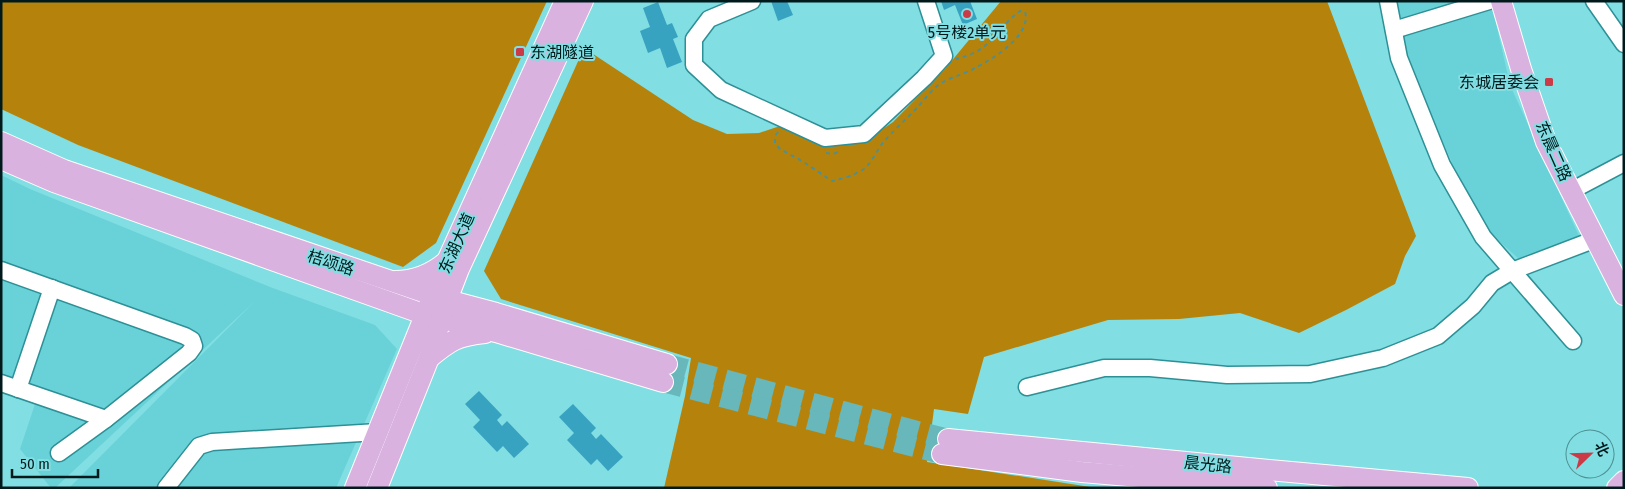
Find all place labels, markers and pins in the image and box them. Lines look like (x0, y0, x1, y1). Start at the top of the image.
marker: 5号楼2单元 (961, 8, 973, 20)
place label: 5号楼2单元 (928, 23, 1006, 42)
place label: 东湖隧道 (530, 43, 594, 62)
marker: 东湖隧道 (514, 46, 526, 58)
place label: 东城居委会 (1459, 73, 1539, 92)
marker: 东城居委会 (1543, 76, 1555, 88)

